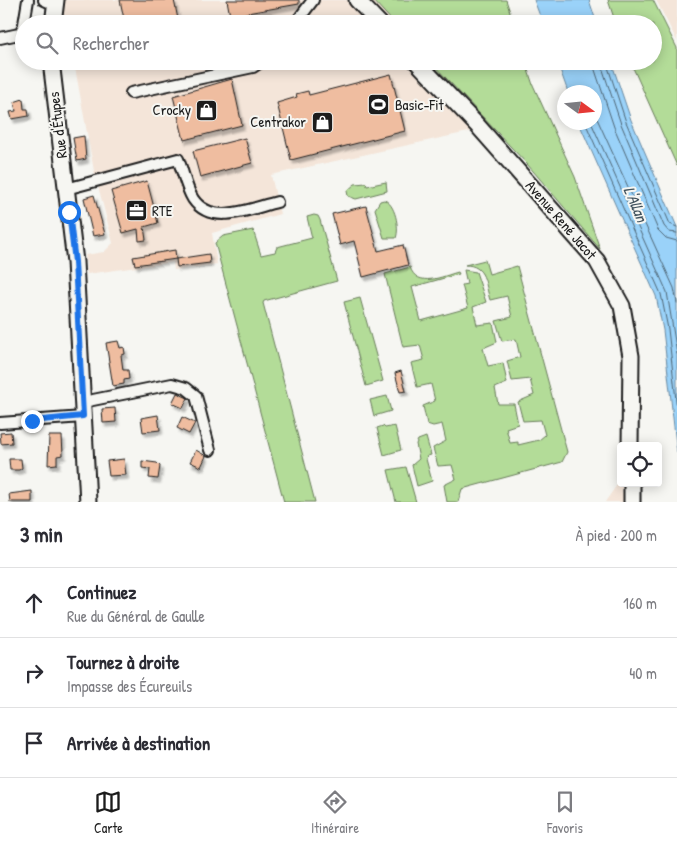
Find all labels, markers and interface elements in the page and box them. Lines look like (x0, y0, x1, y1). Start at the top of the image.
search box (15, 15, 662, 70)
icon: search (33, 29, 61, 57)
text: Rechercher (73, 30, 150, 56)
north arrow (557, 85, 602, 130)
street label: Rue d'Étupes (43, 91, 72, 159)
sports icon: Basic-Fit (367, 93, 391, 117)
place label: Basic-Fit (395, 94, 444, 115)
shop icon: Crocky (195, 98, 219, 122)
place label: Crocky (153, 99, 191, 120)
shop icon: Centrakor (310, 110, 334, 134)
place label: Centrakor (250, 111, 306, 132)
street label: Avenue René Jacot (521, 175, 602, 265)
water label: L'Allan (619, 183, 654, 227)
office icon: RTE (124, 199, 148, 223)
place label: RTE (152, 200, 173, 221)
route start (58, 201, 81, 224)
route end (21, 410, 44, 433)
map controls (617, 442, 662, 487)
button: locate (617, 442, 662, 487)
text: 3 min (20, 520, 63, 549)
text: À pied · 200 m (576, 524, 657, 546)
text: Continuez (67, 579, 136, 605)
icon: ahead (20, 589, 48, 617)
text: 160 m (623, 592, 657, 614)
text: Rue du Général de Gaulle (67, 605, 205, 627)
text: Tournez à droite (67, 649, 180, 675)
icon: right (20, 659, 48, 687)
text: 40 m (629, 662, 657, 684)
text: Impasse des Écureuils (67, 675, 192, 697)
icon: arrive (20, 729, 48, 757)
text: Arrivée à destination (67, 730, 210, 756)
tab: Carte (94, 788, 123, 837)
tab: Itinéraire (311, 788, 359, 837)
tab: Favoris (547, 788, 583, 837)

